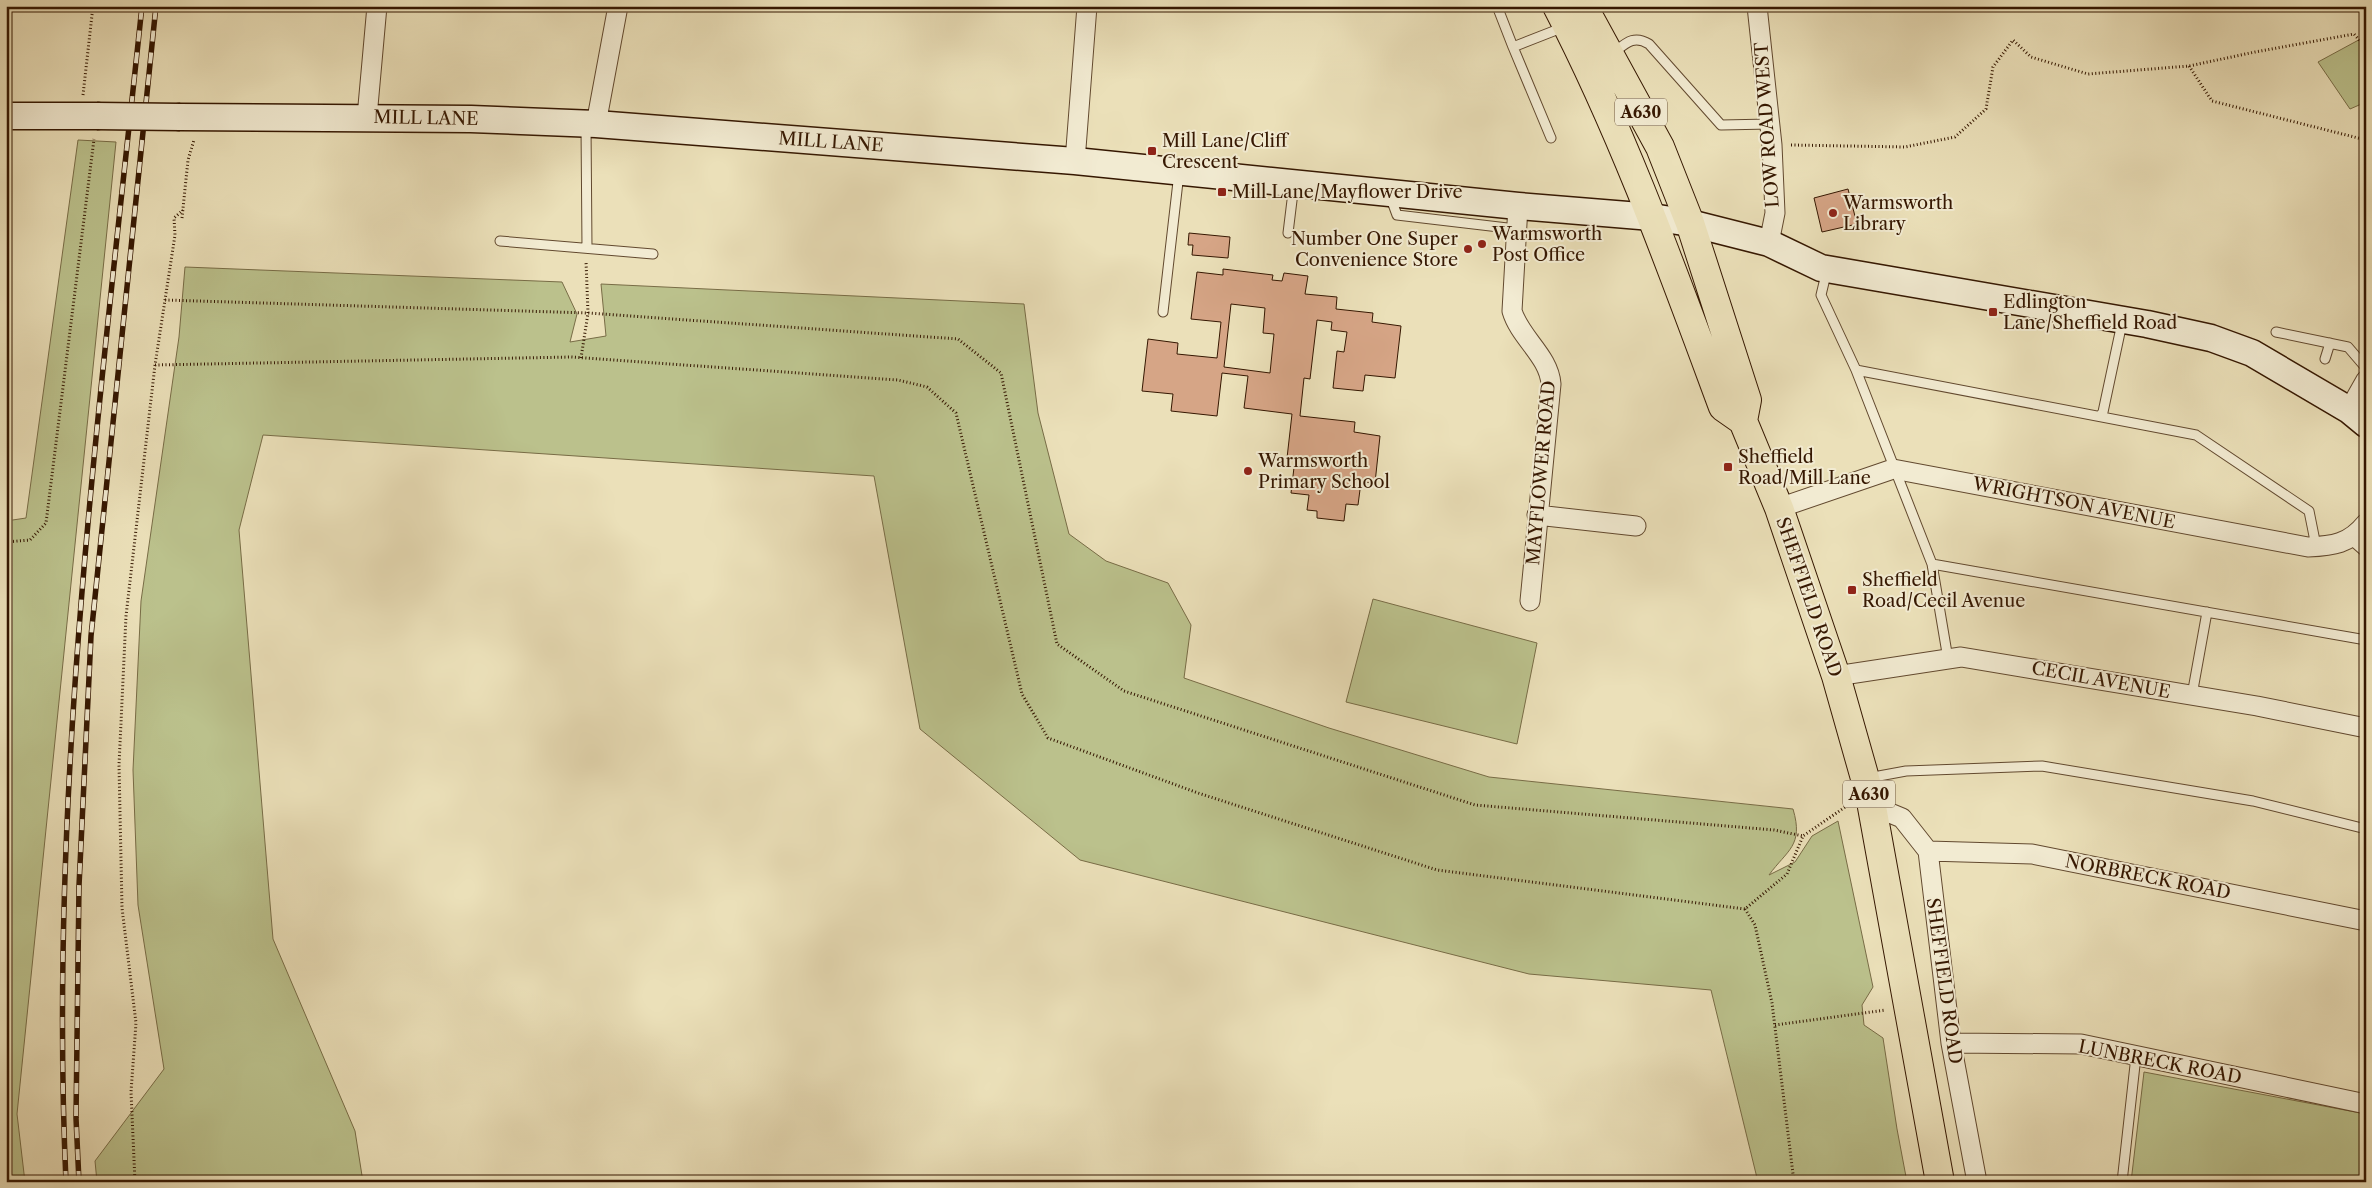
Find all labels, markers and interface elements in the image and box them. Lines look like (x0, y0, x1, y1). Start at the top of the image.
street label: LOW ROAD WEST (1750, 41, 1784, 208)
road number: A630 (1615, 98, 1667, 125)
street label: MILL LANE (373, 106, 479, 130)
street label: MILL LANE (778, 127, 884, 157)
place label: Mill Lane/Cliff Crescent (1162, 130, 1290, 173)
marker: Mill Lane/Cliff Crescent (1146, 145, 1158, 157)
place label: Mill Lane/Mayflower Drive (1232, 181, 1463, 203)
marker: Mill Lane/Mayflower Drive (1216, 186, 1228, 198)
place label: Warmsworth Library (1842, 192, 1953, 235)
marker: Warmsworth Library (1827, 207, 1839, 219)
place label: Warmsworth Post Office (1491, 223, 1602, 266)
place label: Number One Super Convenience Store (1291, 228, 1458, 271)
marker: Warmsworth Post Office (1476, 238, 1488, 250)
marker: Number One Super Convenience Store (1462, 243, 1474, 255)
place label: Edlington Lane/Sheffield Road (2003, 291, 2177, 334)
marker: Edlington Lane/Sheffield Road (1987, 306, 1999, 318)
street label: MAYFLOWER ROAD (1522, 380, 1560, 566)
place label: Sheffield Road/Mill Lane (1738, 446, 1871, 489)
place label: Warmsworth Primary School (1257, 450, 1390, 493)
marker: Sheffield Road/Mill Lane (1722, 461, 1734, 473)
marker: Warmsworth Primary School (1242, 465, 1254, 477)
street label: WRIGHTSON AVENUE (1970, 472, 2177, 533)
street label: SHEFFIELD ROAD (1771, 514, 1847, 680)
place label: Sheffield Road/Cecil Avenue (1862, 569, 2025, 612)
marker: Sheffield Road/Cecil Avenue (1846, 584, 1858, 596)
street label: CECIL AVENUE (2030, 657, 2172, 703)
road number: A630 (1843, 781, 1895, 808)
street label: NORBRECK ROAD (2063, 850, 2233, 904)
street label: SHEFFIELD ROAD (1921, 896, 1967, 1066)
street label: LUNBRECK ROAD (2076, 1035, 2244, 1089)

